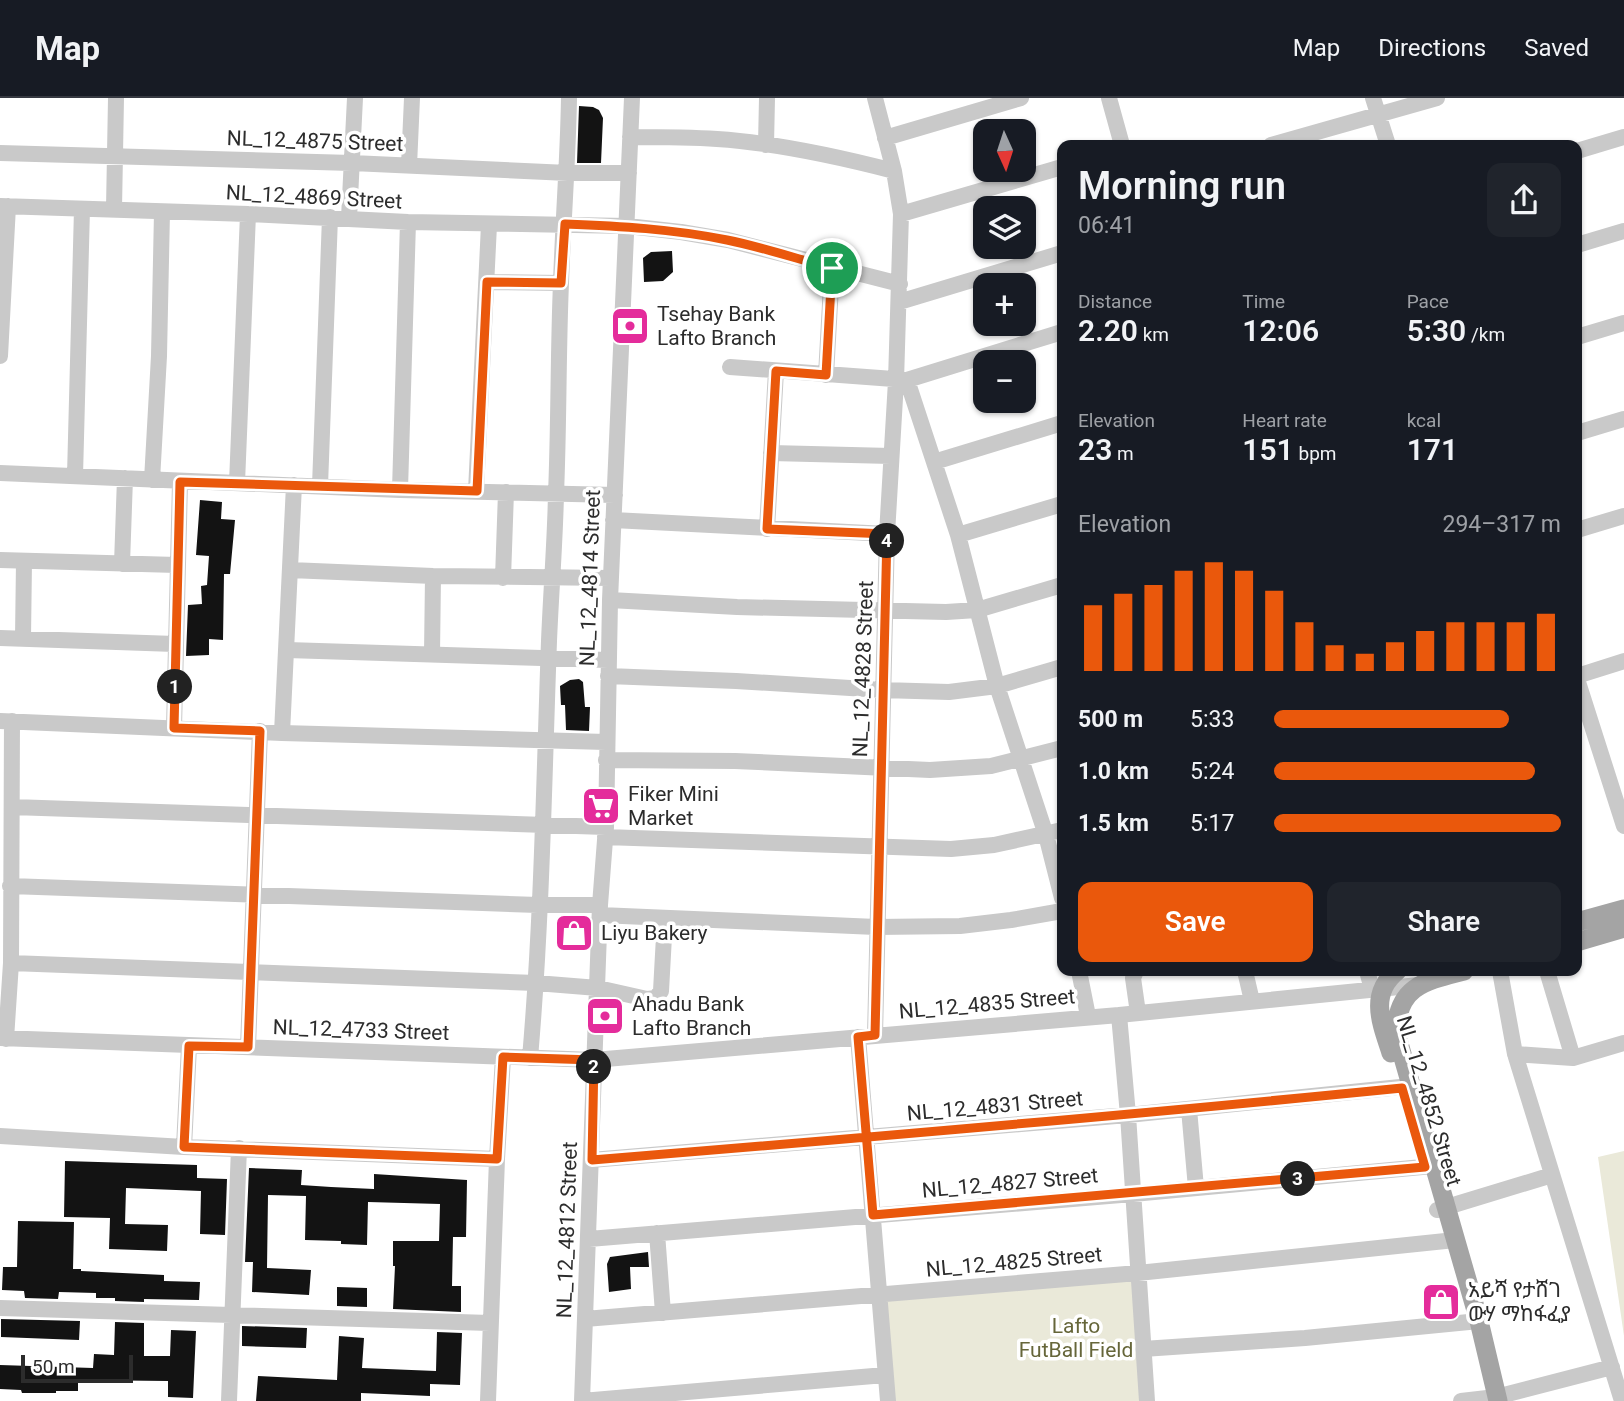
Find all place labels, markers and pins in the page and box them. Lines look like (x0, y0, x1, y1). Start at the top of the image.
pin (802, 238, 862, 298)
place label: Tsehay Bank Lafto Branch (657, 302, 776, 350)
bank icon: Tsehay Bank Lafto Branch (609, 305, 651, 347)
pin: 4 (870, 524, 904, 558)
pin: 1 (158, 670, 192, 704)
place label: Fiker Mini Market (628, 782, 719, 830)
supermarket icon: Fiker Mini Market (580, 785, 622, 827)
shop icon: Liyu Bakery (553, 912, 595, 954)
place label: Liyu Bakery (601, 921, 708, 945)
place label: Ahadu Bank Lafto Branch (632, 992, 751, 1040)
bank icon: Ahadu Bank Lafto Branch (584, 995, 626, 1037)
pin: 2 (576, 1049, 612, 1084)
pin: 3 (1280, 1162, 1316, 1196)
place label: አይሻ የታሸገ ውሃ ማከፋፈያ (1468, 1278, 1571, 1326)
shop icon: አይሻ የታሸገ ውሃ ማከፋፈያ (1420, 1281, 1462, 1323)

